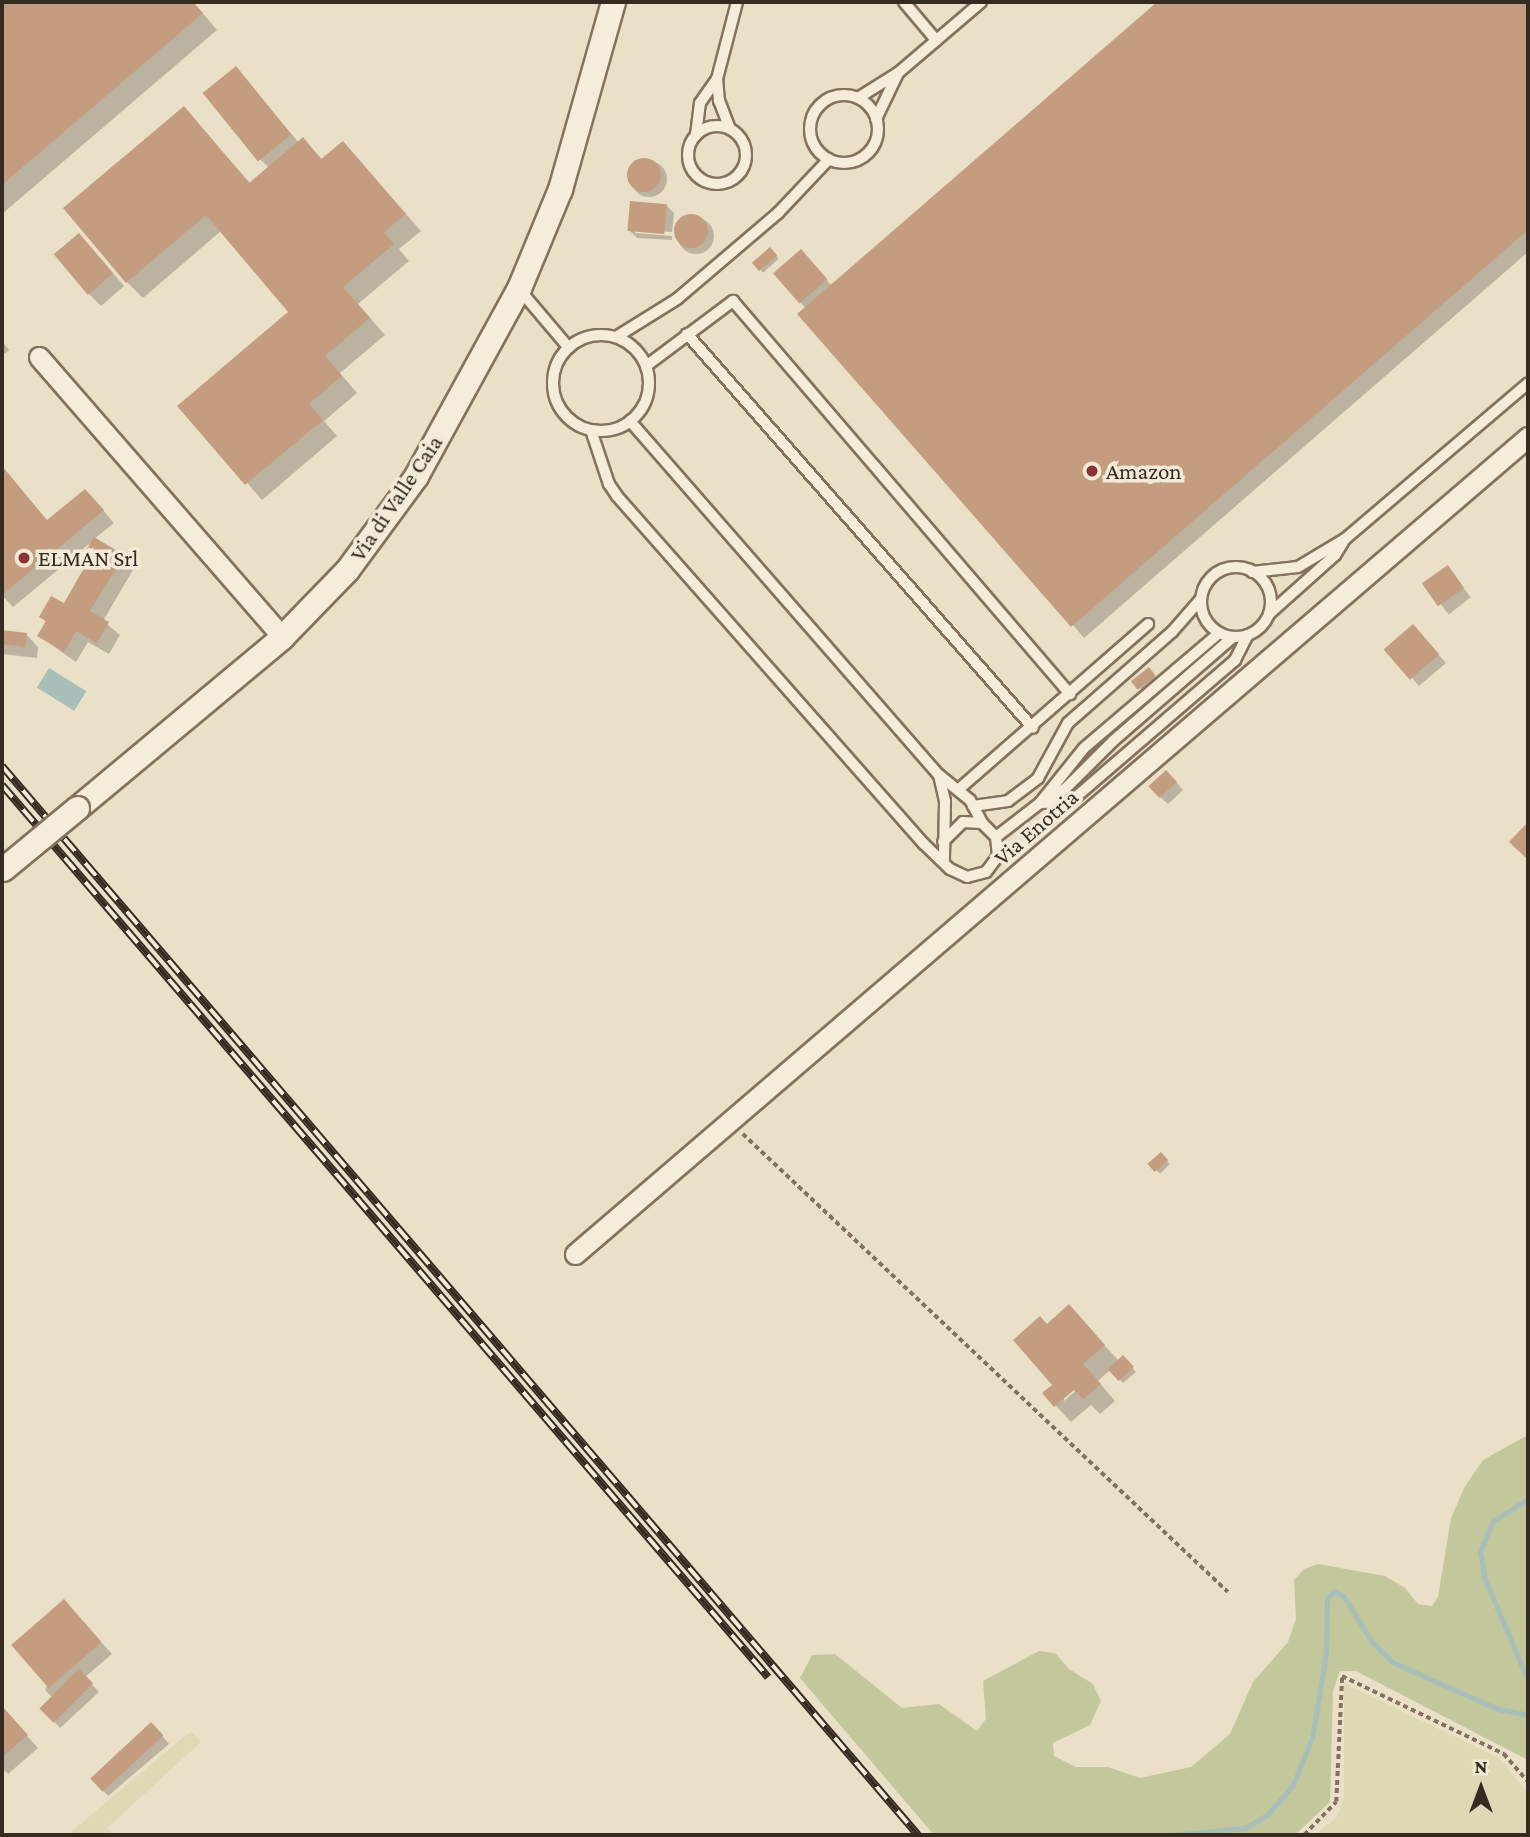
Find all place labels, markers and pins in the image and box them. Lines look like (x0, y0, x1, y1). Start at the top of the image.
place label: Amazon (1106, 457, 1182, 485)
marker: Amazon (1084, 463, 1100, 479)
place label: ELMAN Srl (38, 544, 138, 572)
marker: ELMAN Srl (16, 550, 32, 566)

